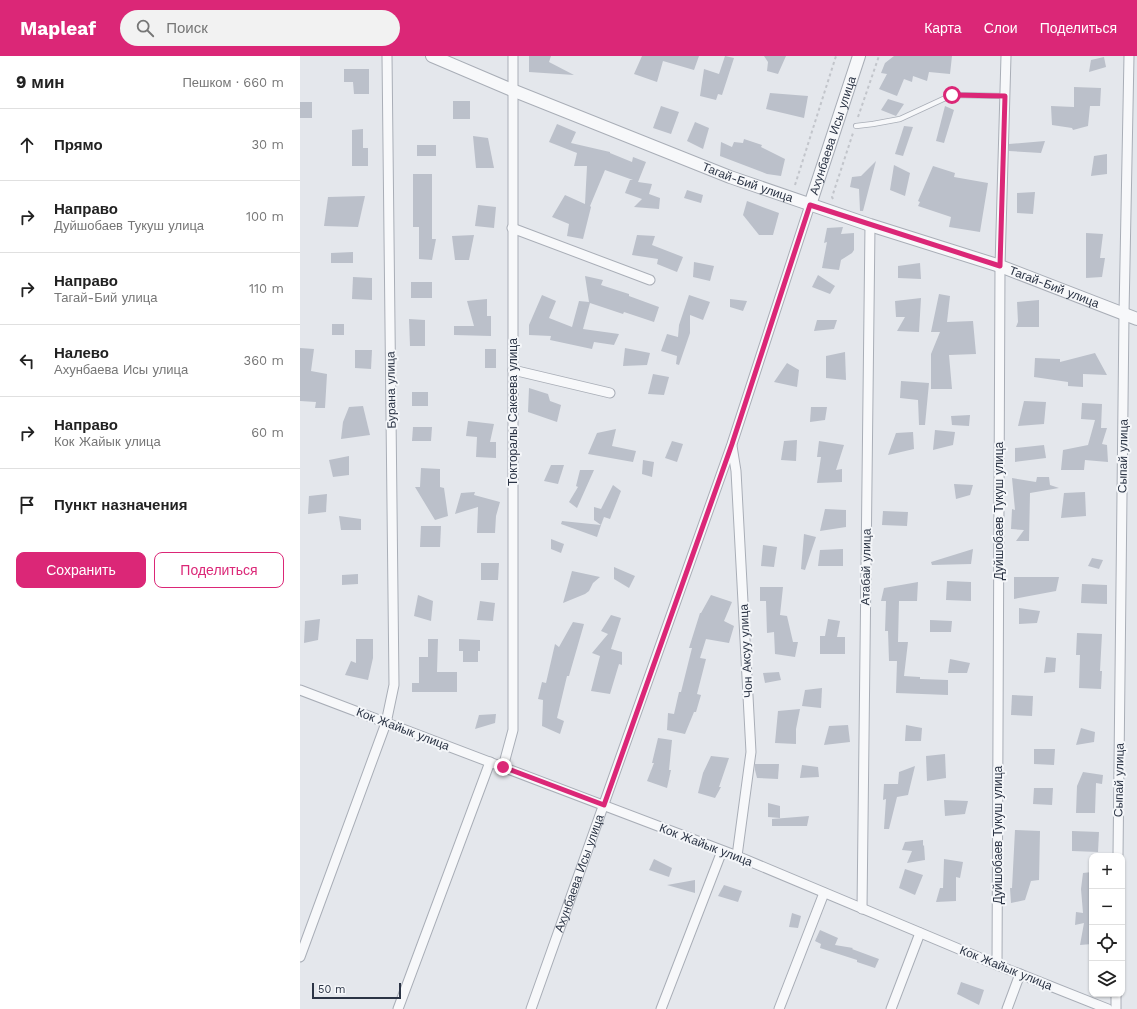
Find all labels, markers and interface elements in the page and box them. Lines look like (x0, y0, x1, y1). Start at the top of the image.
search box (120, 10, 400, 46)
text: Mapleaf (20, 17, 96, 40)
icon: search (134, 17, 156, 39)
text: Поиск (166, 19, 208, 37)
text: Карта (924, 20, 962, 36)
text: Слои (984, 20, 1018, 36)
text: Поделиться (1040, 20, 1117, 36)
text: 9 мин (16, 72, 65, 92)
street label: Ахунбаева Исы улица (807, 74, 859, 197)
text: Пешком · 660 m (182, 75, 284, 90)
route start (943, 86, 961, 104)
icon: ahead (16, 134, 38, 156)
text: Прямо (54, 136, 103, 154)
text: 30 m (252, 137, 284, 152)
street label: Тагай-Бий улица (700, 160, 795, 205)
text: Направо (54, 200, 118, 218)
icon: right (16, 206, 38, 228)
text: 100 m (246, 209, 284, 224)
text: Дуйшобаев Тукуш улица (54, 218, 204, 233)
street label: Тагай-Бий улица (1007, 263, 1101, 311)
text: Направо (54, 272, 118, 290)
icon: right (16, 278, 38, 300)
text: 110 m (249, 281, 284, 296)
text: Тагай-Бий улица (54, 290, 157, 305)
street label: Токторалы Сакеева улица (506, 338, 520, 486)
text: Налево (54, 344, 109, 362)
icon: left (16, 350, 38, 372)
street label: Бурана улица (383, 351, 399, 429)
text: 360 m (244, 353, 284, 368)
text: Ахунбаева Исы улица (54, 362, 188, 377)
text: Направо (54, 416, 118, 434)
street label: Сыпай улица (1115, 418, 1131, 493)
icon: right (16, 422, 38, 444)
text: 60 m (251, 425, 284, 440)
text: Кок Жайык улица (54, 434, 161, 449)
street label: Дуйшобаев Тукуш улица (992, 441, 1006, 580)
icon: arrive (16, 494, 38, 516)
text: Пункт назначения (54, 496, 187, 514)
street label: Атабай улица (858, 528, 874, 606)
button: Сохранить (16, 552, 146, 588)
button: Поделиться (154, 552, 284, 588)
street label: Чон Аксуу улица (737, 603, 755, 698)
street label: Кок Жайык улица (354, 705, 452, 753)
street label: Сыпай улица (1111, 742, 1127, 817)
route end (494, 758, 512, 776)
street label: Дуйшобаев Тукуш улица (991, 765, 1005, 904)
street label: Ахунбаева Исы улица (552, 812, 607, 934)
street label: Кок Жайык улица (657, 821, 755, 869)
map controls (1089, 853, 1125, 997)
button: + (1089, 853, 1125, 889)
button: − (1089, 889, 1125, 925)
button: locate (1089, 925, 1125, 961)
street label: Кок Жайык улица (958, 943, 1055, 993)
button: layers (1089, 961, 1125, 997)
scale bar (312, 981, 401, 1000)
text: 50 m (318, 983, 345, 996)

